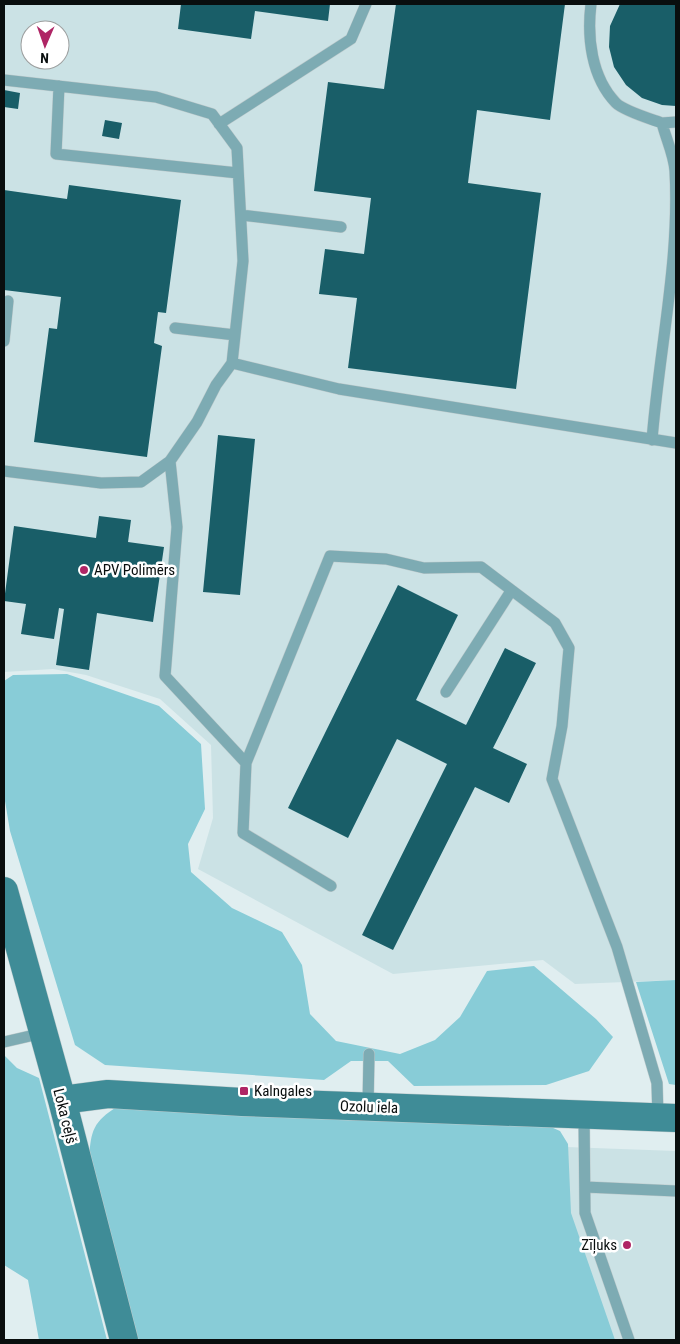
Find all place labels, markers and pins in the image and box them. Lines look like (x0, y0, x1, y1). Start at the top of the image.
place label: APV Polimērs (94, 561, 175, 579)
marker: APV Polimērs (78, 564, 90, 576)
place label: Kalngales (254, 1082, 312, 1100)
marker: Kalngales (238, 1085, 250, 1097)
place label: Zīļuks (581, 1236, 617, 1254)
marker: Zīļuks (621, 1239, 633, 1251)

